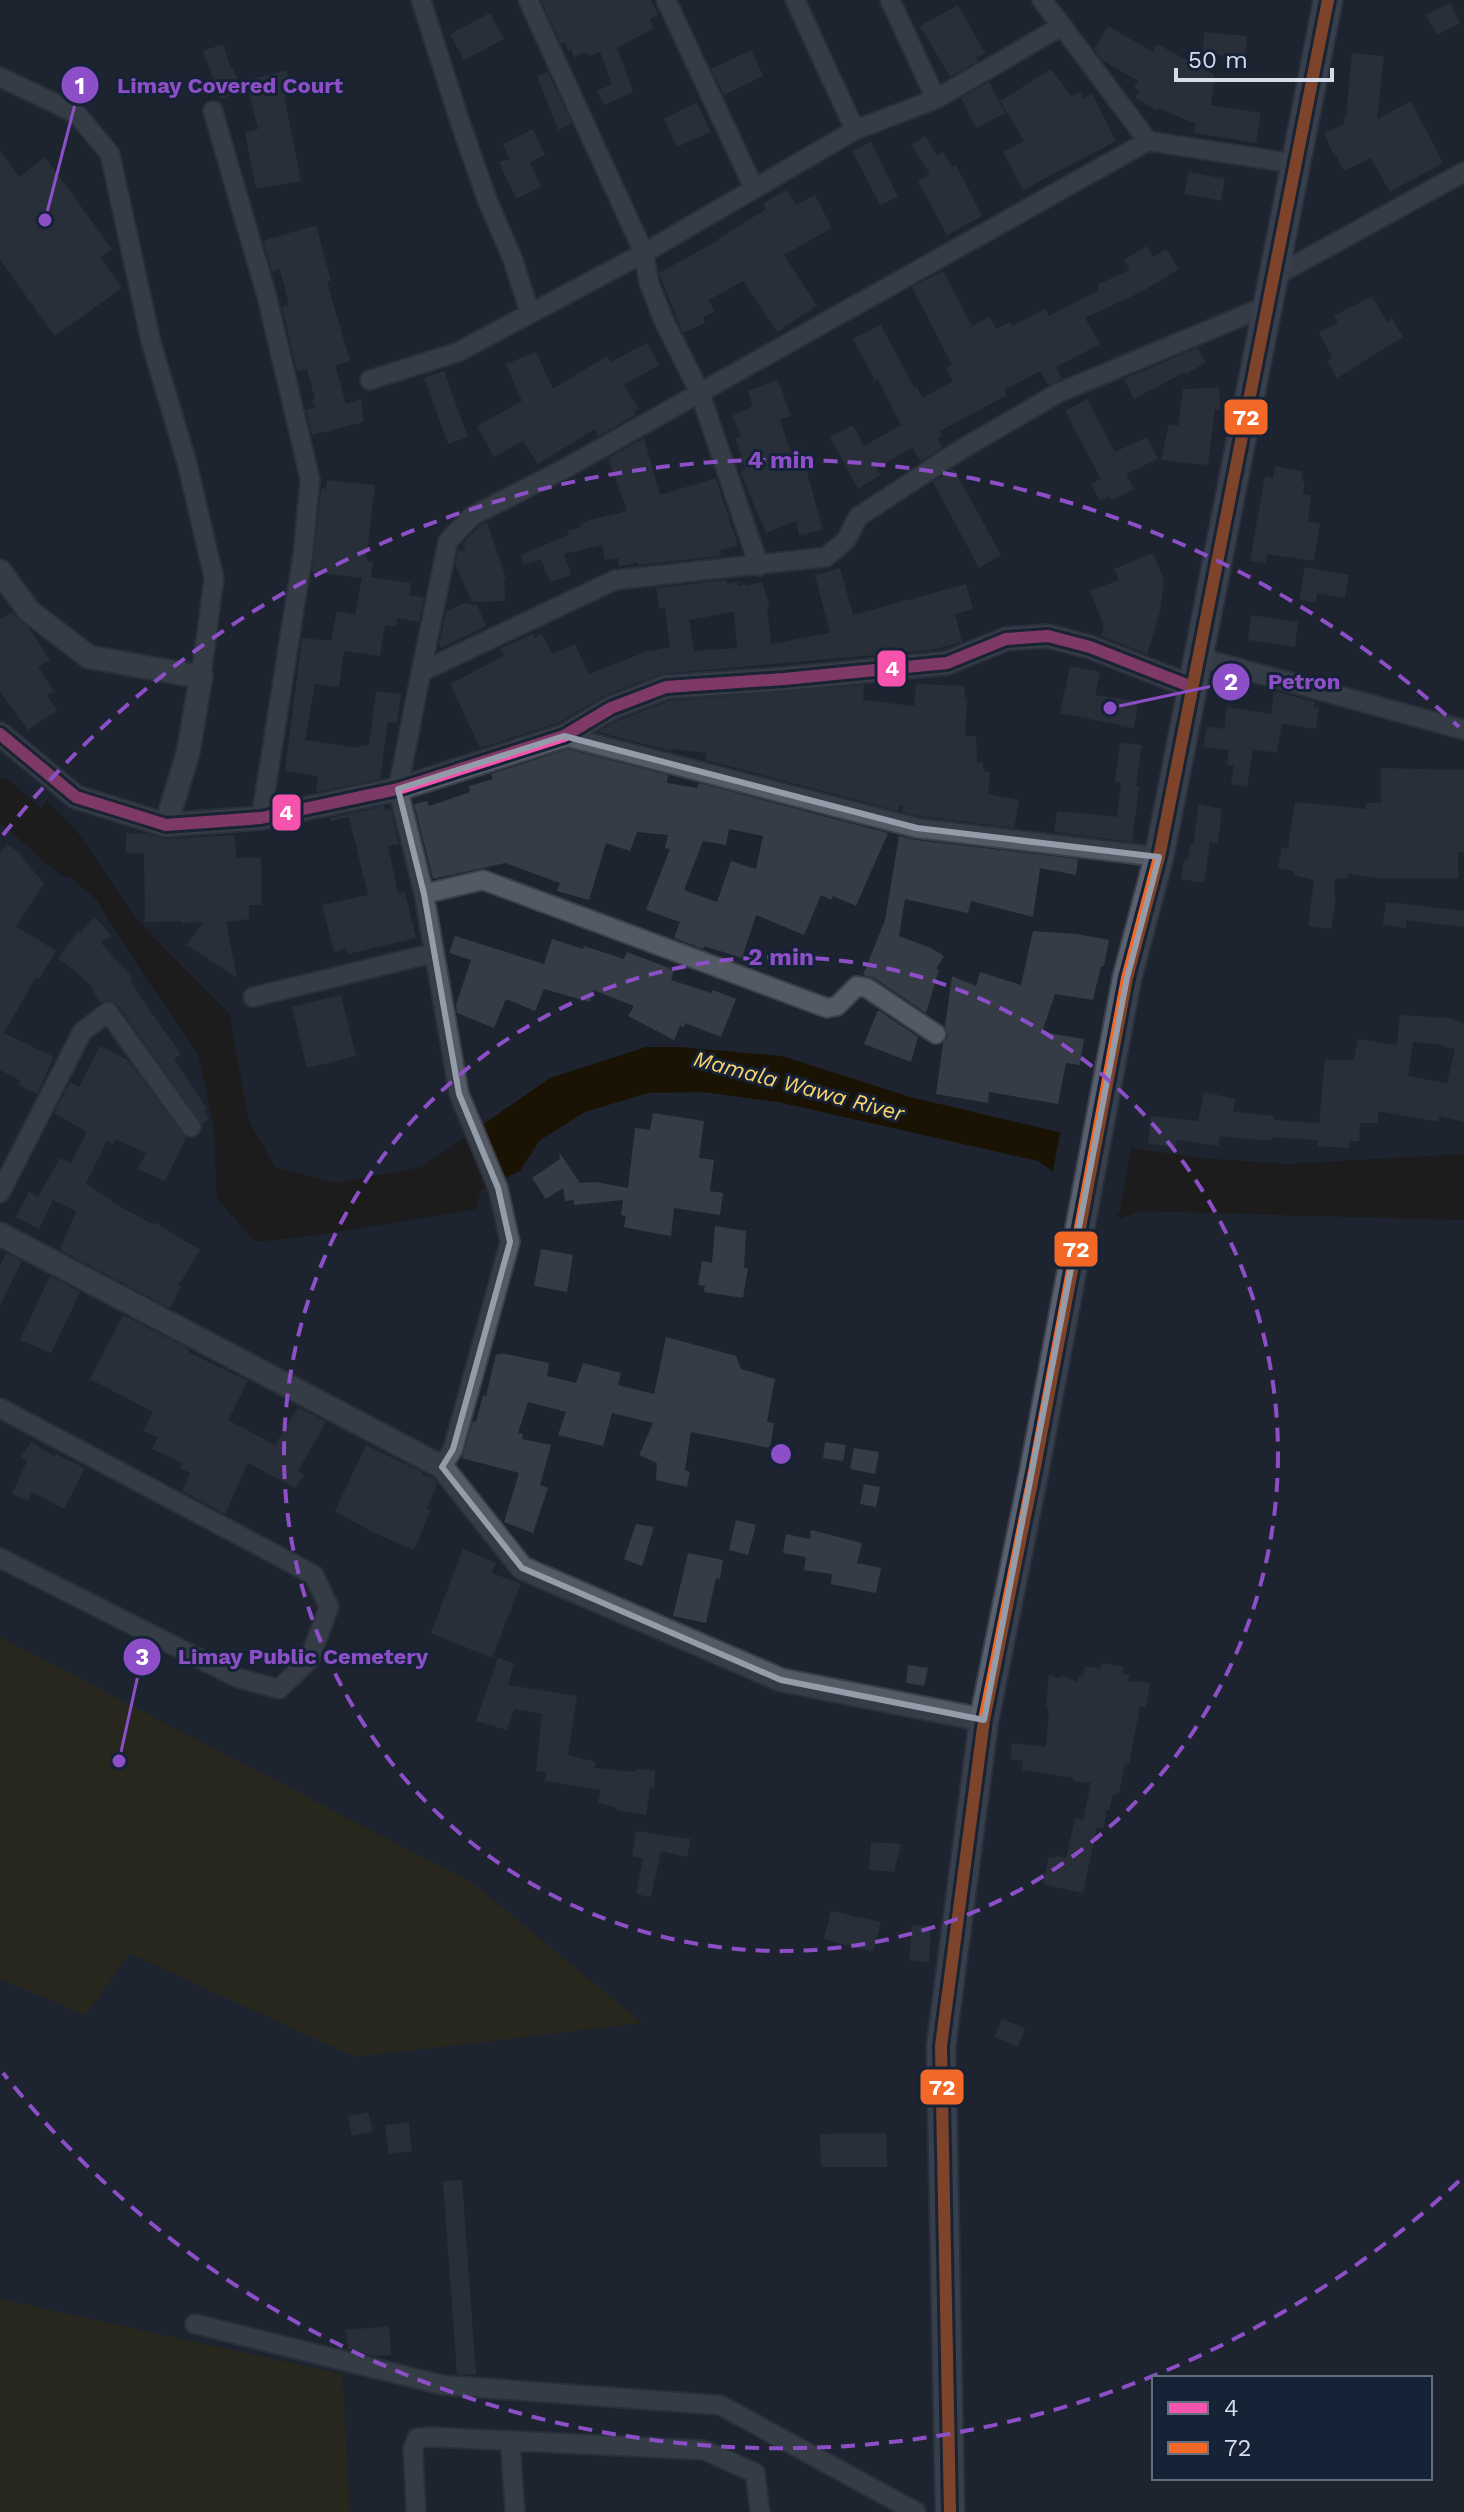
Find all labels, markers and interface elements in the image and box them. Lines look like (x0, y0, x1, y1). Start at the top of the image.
scale bar (1176, 32, 1332, 82)
text: 50 m (1188, 46, 1248, 74)
callout: Limay Covered Court (60, 62, 359, 108)
text: 1 (75, 72, 85, 100)
text: Limay Covered Court (117, 73, 343, 98)
line badge: 72 (1223, 398, 1269, 436)
text: 72 (1233, 405, 1259, 430)
text: 4 min (748, 446, 814, 474)
line badge: 4 (876, 649, 907, 688)
text: 4 (885, 656, 899, 681)
callout: Petron (1211, 659, 1356, 705)
text: 2 (1224, 668, 1238, 696)
text: Petron (1268, 669, 1340, 694)
line badge: 4 (271, 793, 302, 832)
text: 4 (279, 800, 293, 825)
text: 2 min (748, 943, 814, 971)
water label: Mamala Wawa River (691, 1046, 908, 1127)
line badge: 72 (1053, 1230, 1099, 1268)
text: 72 (1063, 1237, 1089, 1262)
centre of rings (767, 1440, 795, 1468)
callout: Limay Public Cemetery (122, 1634, 445, 1680)
text: 3 (135, 1643, 149, 1671)
text: Limay Public Cemetery (178, 1644, 429, 1669)
line badge: 72 (919, 2068, 965, 2106)
text: 72 (929, 2075, 955, 2100)
legend (1152, 2376, 1432, 2480)
text: 4 (1224, 2394, 1239, 2422)
text: 72 (1224, 2434, 1251, 2462)

